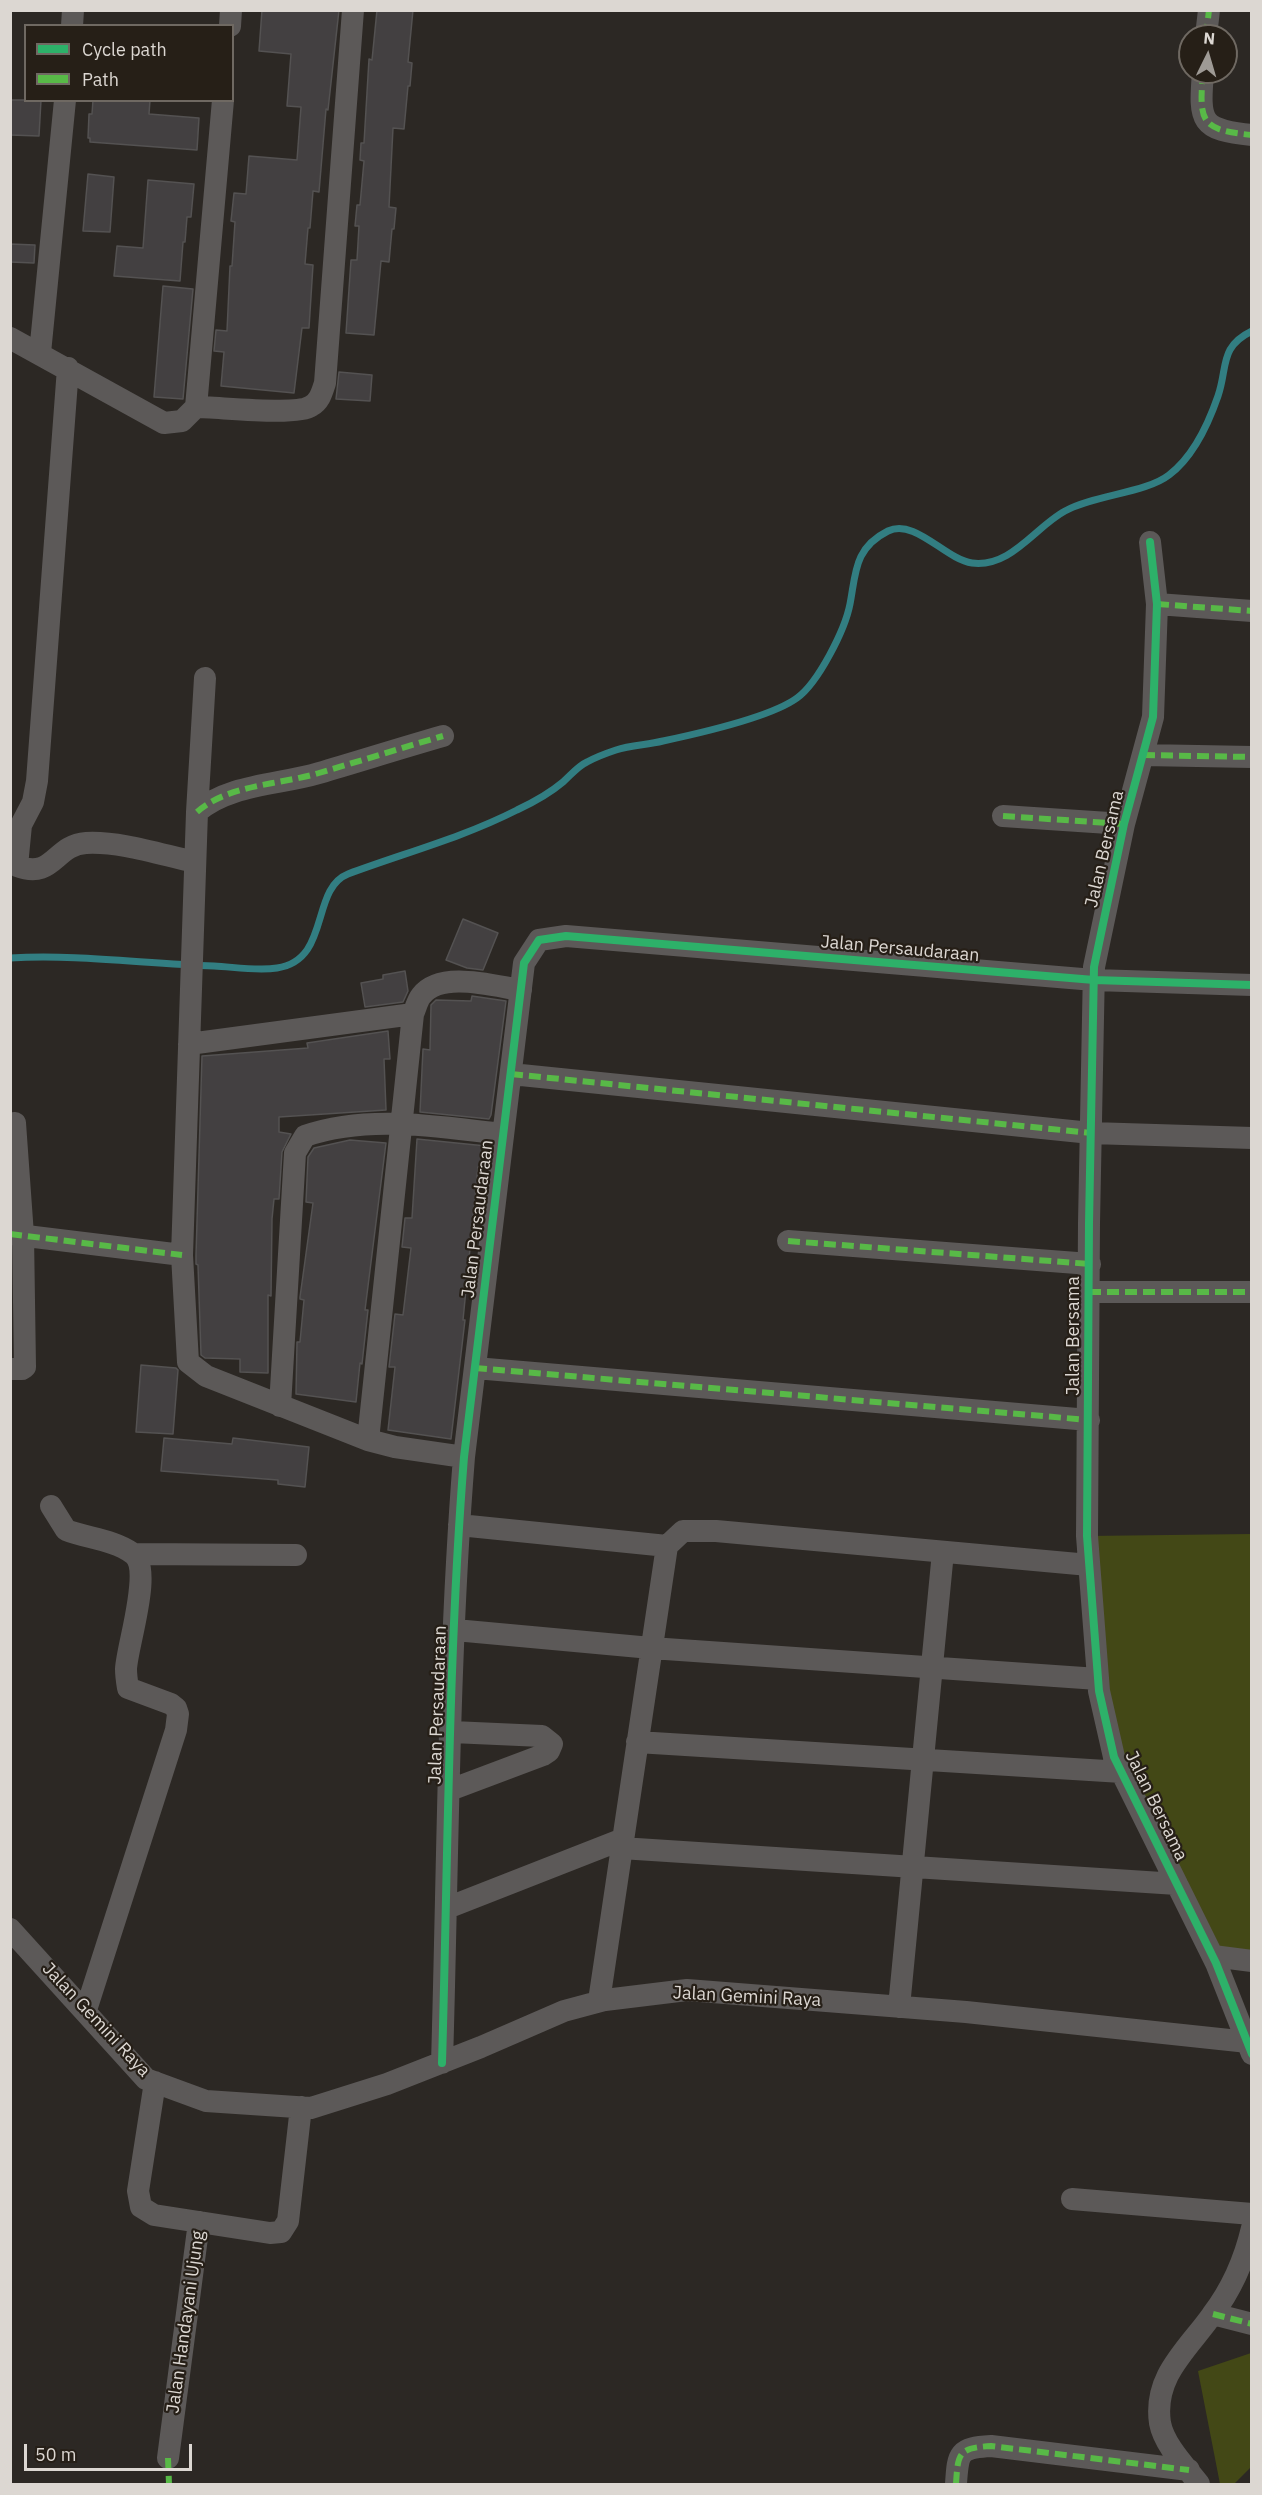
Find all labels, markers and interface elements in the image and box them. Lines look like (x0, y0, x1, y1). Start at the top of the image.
legend (24, 24, 234, 102)
north arrow (1178, 24, 1238, 84)
text: N (1203, 28, 1216, 49)
text: Cycle path (82, 38, 167, 61)
text: Path (82, 68, 119, 91)
street label: Jalan Bersama (1081, 788, 1129, 910)
street label: Jalan Persaudaraan (820, 931, 980, 967)
street label: Jalan Persaudaraan (458, 1139, 498, 1299)
street label: Jalan Bersama (1063, 1276, 1085, 1396)
street label: Jalan Persaudaraan (424, 1625, 452, 1785)
street label: Jalan Bersama (1120, 1747, 1192, 1865)
street label: Jalan Gemini Raya (37, 1958, 155, 2082)
street label: Jalan Gemini Raya (672, 1982, 822, 2012)
street label: Jalan Handayani Ujung (162, 2229, 210, 2415)
scale bar (27, 2432, 195, 2470)
text: 50 m (35, 2443, 77, 2466)

